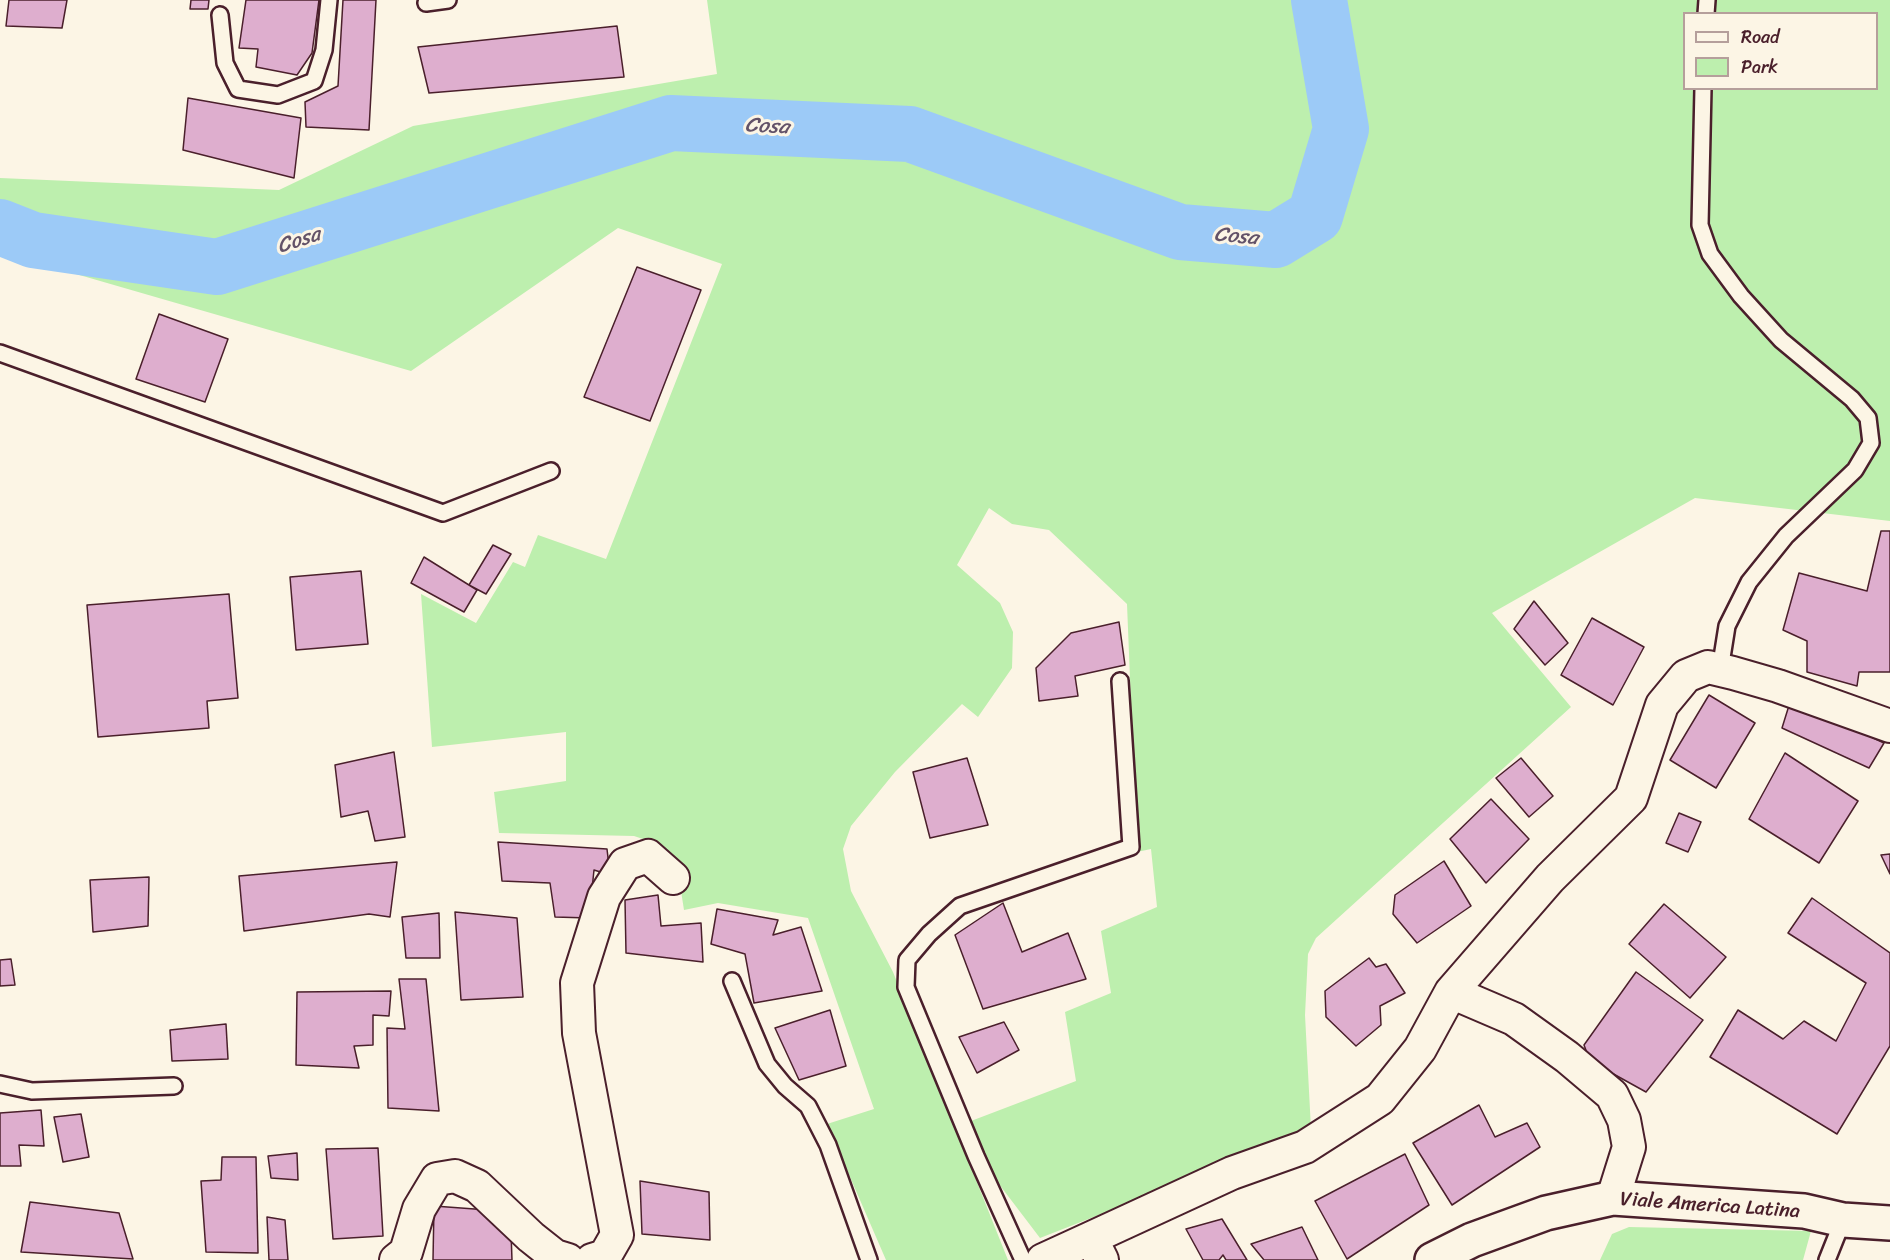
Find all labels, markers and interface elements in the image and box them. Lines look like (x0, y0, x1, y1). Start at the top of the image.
legend (1683, 12, 1878, 90)
text: Road (1741, 21, 1780, 53)
text: Park (1741, 51, 1778, 83)
water label: Cosa (744, 113, 790, 141)
water label: Cosa (274, 222, 324, 260)
water label: Cosa (1213, 223, 1259, 251)
street label: Viale America Latina (1619, 1188, 1801, 1224)

